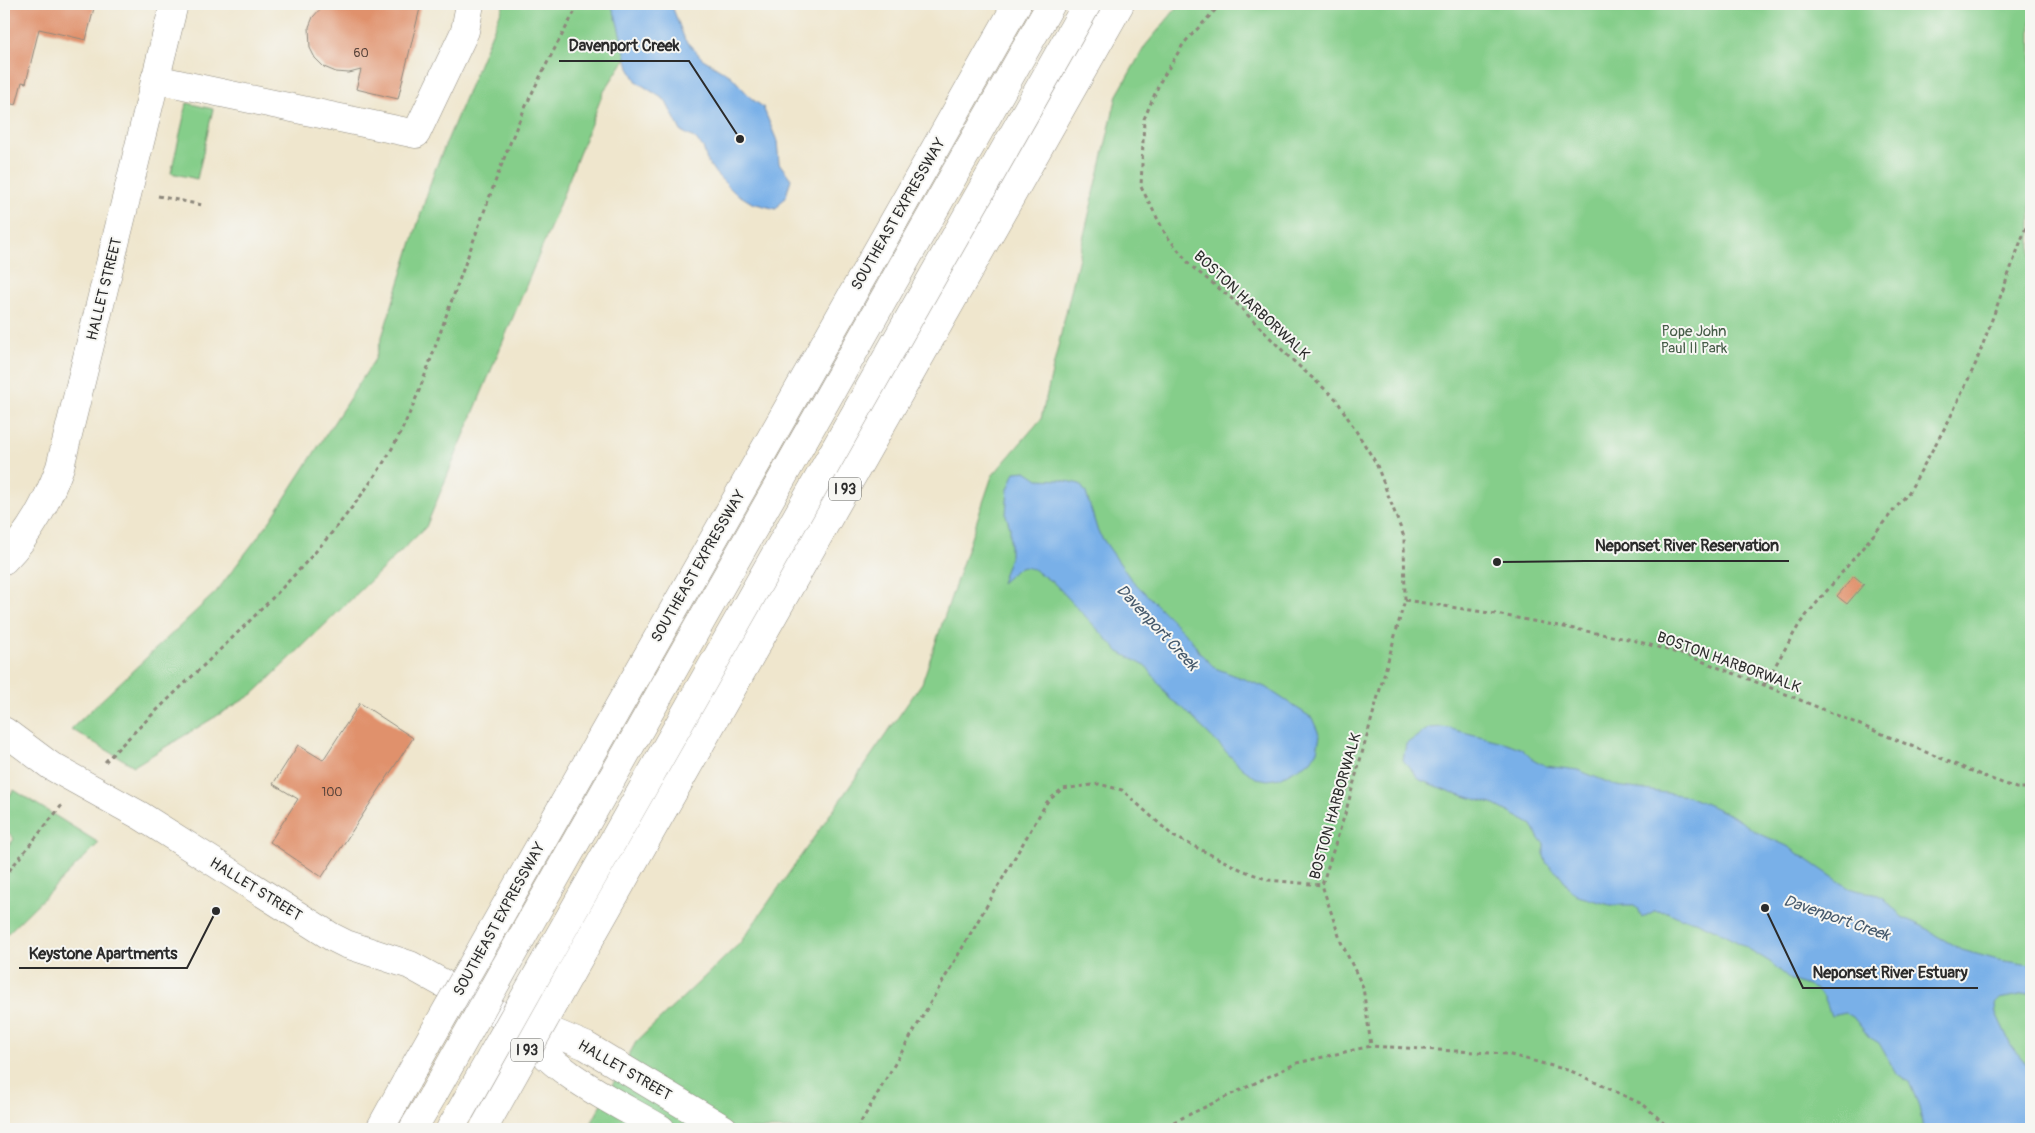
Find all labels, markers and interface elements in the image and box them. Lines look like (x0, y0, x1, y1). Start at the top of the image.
callout: Davenport Creek (559, 30, 689, 61)
text: Davenport Creek (569, 36, 680, 56)
house number: 60 (353, 46, 369, 61)
street label: SOUTHEAST EXPRESSWAY (847, 134, 950, 294)
street label: HALLET STREET (83, 236, 126, 342)
street label: BOSTON HARBORWALK (1190, 247, 1314, 364)
park label: Pope John Paul II Park (1661, 322, 1728, 358)
road number: I 93 (829, 478, 861, 500)
street label: SOUTHEAST EXPRESSWAY (647, 486, 750, 646)
callout: Neponset River Reservation (1585, 530, 1789, 561)
text: Neponset River Reservation (1595, 536, 1779, 556)
water label: Davenport Creek (1112, 580, 1203, 676)
street label: BOSTON HARBORWALK (1654, 628, 1803, 697)
street label: BOSTON HARBORWALK (1305, 731, 1366, 882)
house number: 100 (321, 785, 343, 800)
street label: SOUTHEAST EXPRESSWAY (449, 839, 550, 999)
street label: HALLET STREET (206, 853, 305, 925)
water label: Davenport Creek (1781, 890, 1894, 946)
callout: Keystone Apartments (19, 937, 187, 968)
text: Keystone Apartments (29, 944, 178, 964)
callout: Neponset River Estuary (1803, 957, 1978, 988)
text: Neponset River Estuary (1812, 963, 1968, 983)
street label: HALLET STREET (574, 1036, 675, 1105)
road number: I 93 (511, 1038, 543, 1062)

